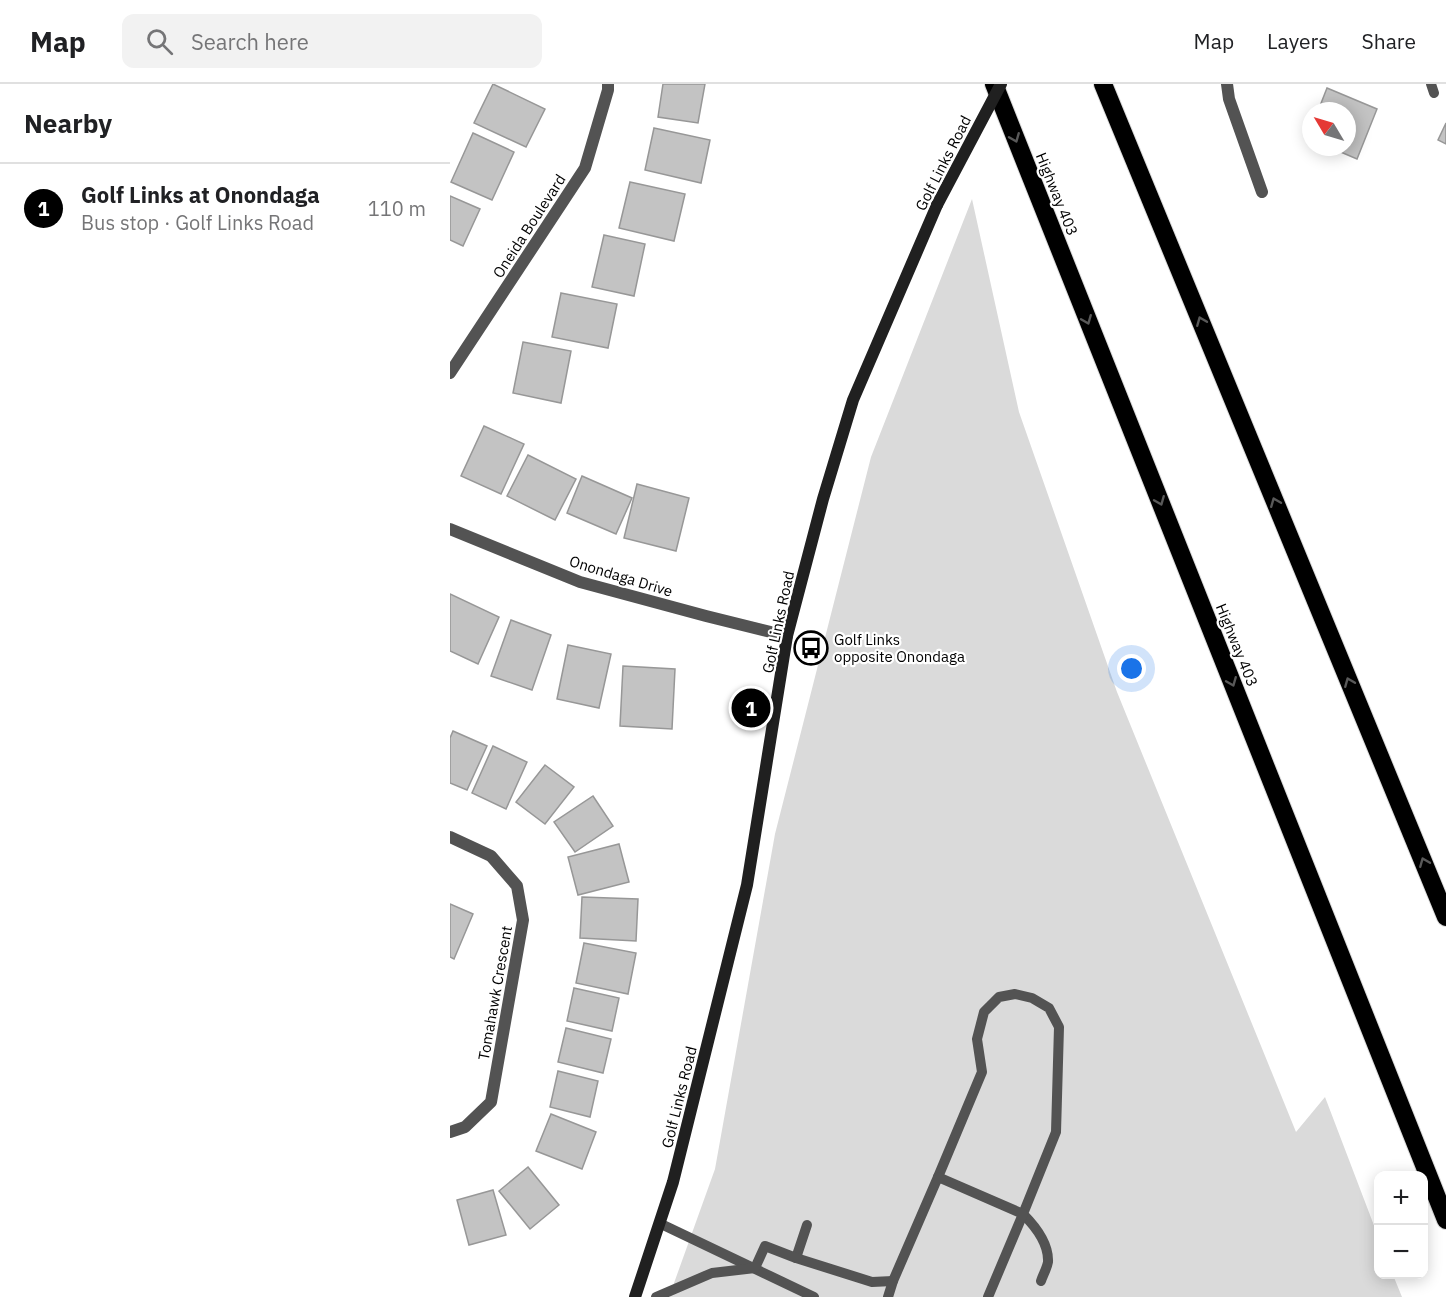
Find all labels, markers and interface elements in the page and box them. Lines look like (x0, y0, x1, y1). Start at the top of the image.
search box (122, 14, 542, 68)
text: Map (30, 23, 86, 60)
icon: search (143, 25, 176, 58)
text: Search here (191, 27, 309, 56)
text: Map (1194, 27, 1234, 55)
text: Layers (1267, 27, 1329, 55)
text: Share (1362, 27, 1416, 55)
north arrow (1302, 102, 1356, 156)
text: Nearby (24, 106, 112, 140)
street label: Golf Links Road (911, 112, 975, 214)
one-way arrow (1008, 132, 1020, 143)
street label: Highway 403 (1032, 150, 1082, 238)
street label: Oneida Boulevard (488, 171, 570, 281)
text: Golf Links at Onondaga (81, 180, 320, 209)
text: 1 (38, 195, 50, 222)
text: 110 m (368, 195, 426, 222)
text: Bus stop · Golf Links Road (81, 209, 314, 236)
one-way arrow (1080, 314, 1093, 324)
one-way arrow (1196, 317, 1208, 328)
one-way arrow (1152, 495, 1165, 505)
one-way arrow (1270, 497, 1282, 508)
street label: Onondaga Drive (567, 551, 675, 601)
street label: Golf Links Road (758, 569, 798, 675)
street label: Highway 403 (1212, 601, 1262, 689)
bus stop icon: Golf Links opposite Onondaga (793, 630, 829, 666)
place label: Golf Links opposite Onondaga (834, 630, 965, 666)
your location (1117, 654, 1146, 683)
one-way arrow (1225, 676, 1237, 687)
one-way arrow (1344, 677, 1356, 688)
pin: 1 (732, 686, 770, 730)
one-way arrow (1419, 858, 1431, 869)
street label: Tomahawk Crescent (474, 924, 516, 1062)
street label: Golf Links Road (657, 1044, 701, 1150)
map controls (1374, 1171, 1428, 1279)
button: + (1374, 1171, 1428, 1225)
button: − (1374, 1225, 1428, 1279)

